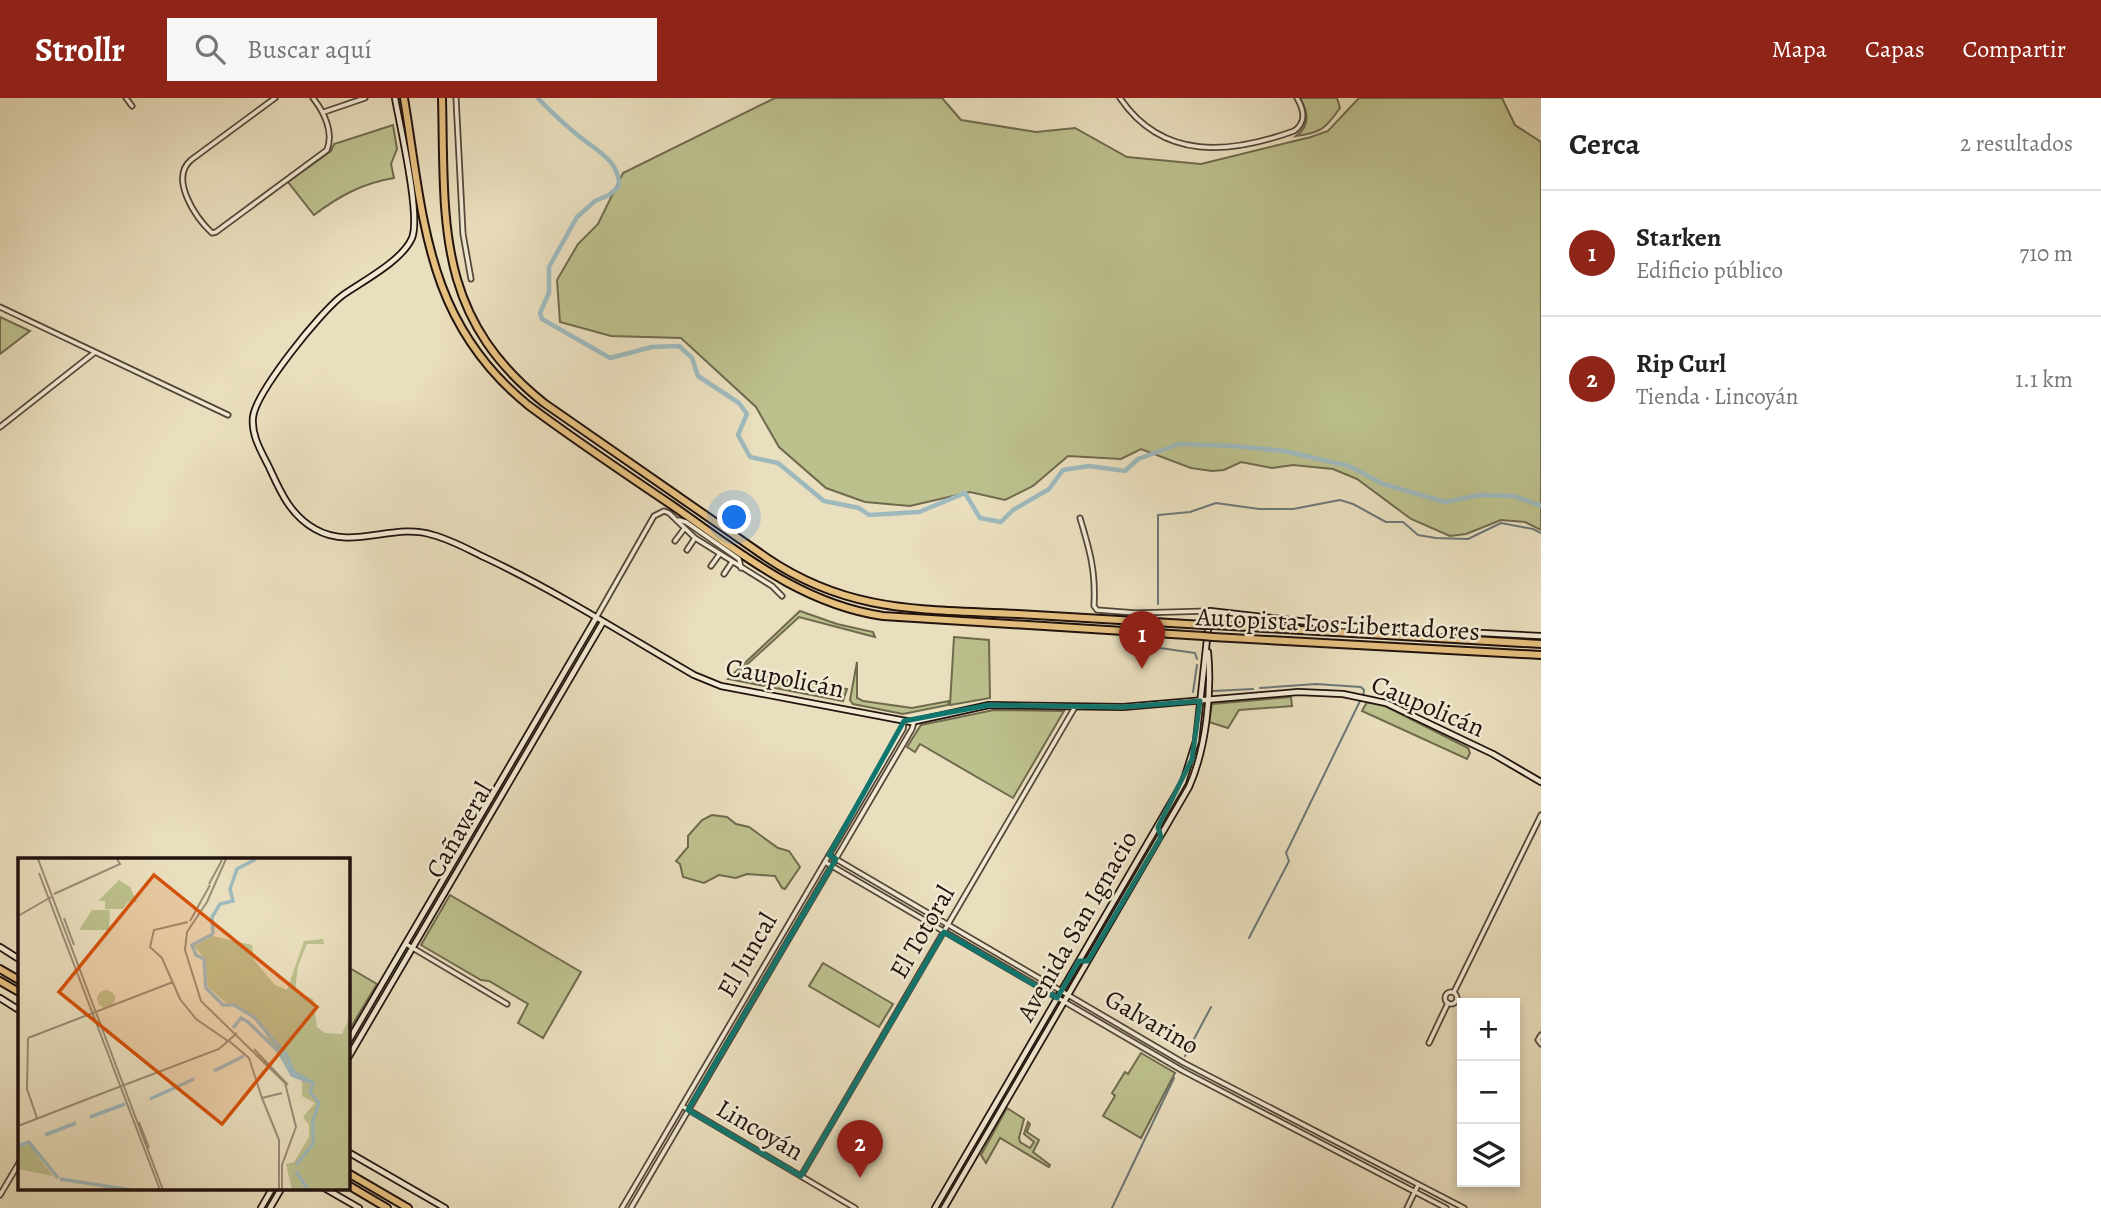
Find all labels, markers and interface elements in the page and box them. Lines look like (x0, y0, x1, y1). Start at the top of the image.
search box (167, 18, 657, 81)
text: Strollr (35, 27, 125, 72)
icon: search (191, 30, 229, 68)
text: Buscar aquí (247, 32, 372, 67)
text: Mapa (1772, 33, 1827, 65)
text: Capas (1865, 33, 1925, 65)
text: Compartir (1963, 33, 2066, 65)
text: Cerca (1569, 124, 1640, 164)
text: 2 resultados (1960, 128, 2073, 159)
text: Starken (1636, 220, 1721, 255)
text: 1 (1588, 238, 1596, 269)
text: 710 m (2020, 238, 2073, 269)
text: Edificio público (1636, 255, 1783, 286)
text: Rip Curl (1636, 346, 1726, 381)
text: 2 (1586, 364, 1598, 395)
text: 1.1 km (2015, 364, 2073, 395)
text: Tienda · Lincoyán (1636, 381, 1798, 412)
your location (717, 500, 751, 534)
street label: Autopista Los Libertadores (1194, 599, 1481, 649)
pin: 1 (1119, 611, 1165, 669)
street label: Caupolicán (723, 649, 847, 707)
street label: Caupolicán (1366, 666, 1490, 746)
street label: Cañaveral (417, 776, 501, 884)
street label: Avenida San Ignacio (1008, 824, 1146, 1029)
inset map (18, 858, 350, 1190)
street label: El Totoral (881, 879, 963, 985)
street label: El Juncal (709, 906, 785, 1004)
street label: Galvarino (1099, 981, 1206, 1063)
map controls (1457, 998, 1520, 1187)
button: + (1457, 998, 1520, 1061)
button: − (1457, 1061, 1520, 1124)
street label: Lincoyán (710, 1091, 810, 1169)
pin: 2 (837, 1120, 883, 1178)
button: layers (1457, 1124, 1520, 1187)

